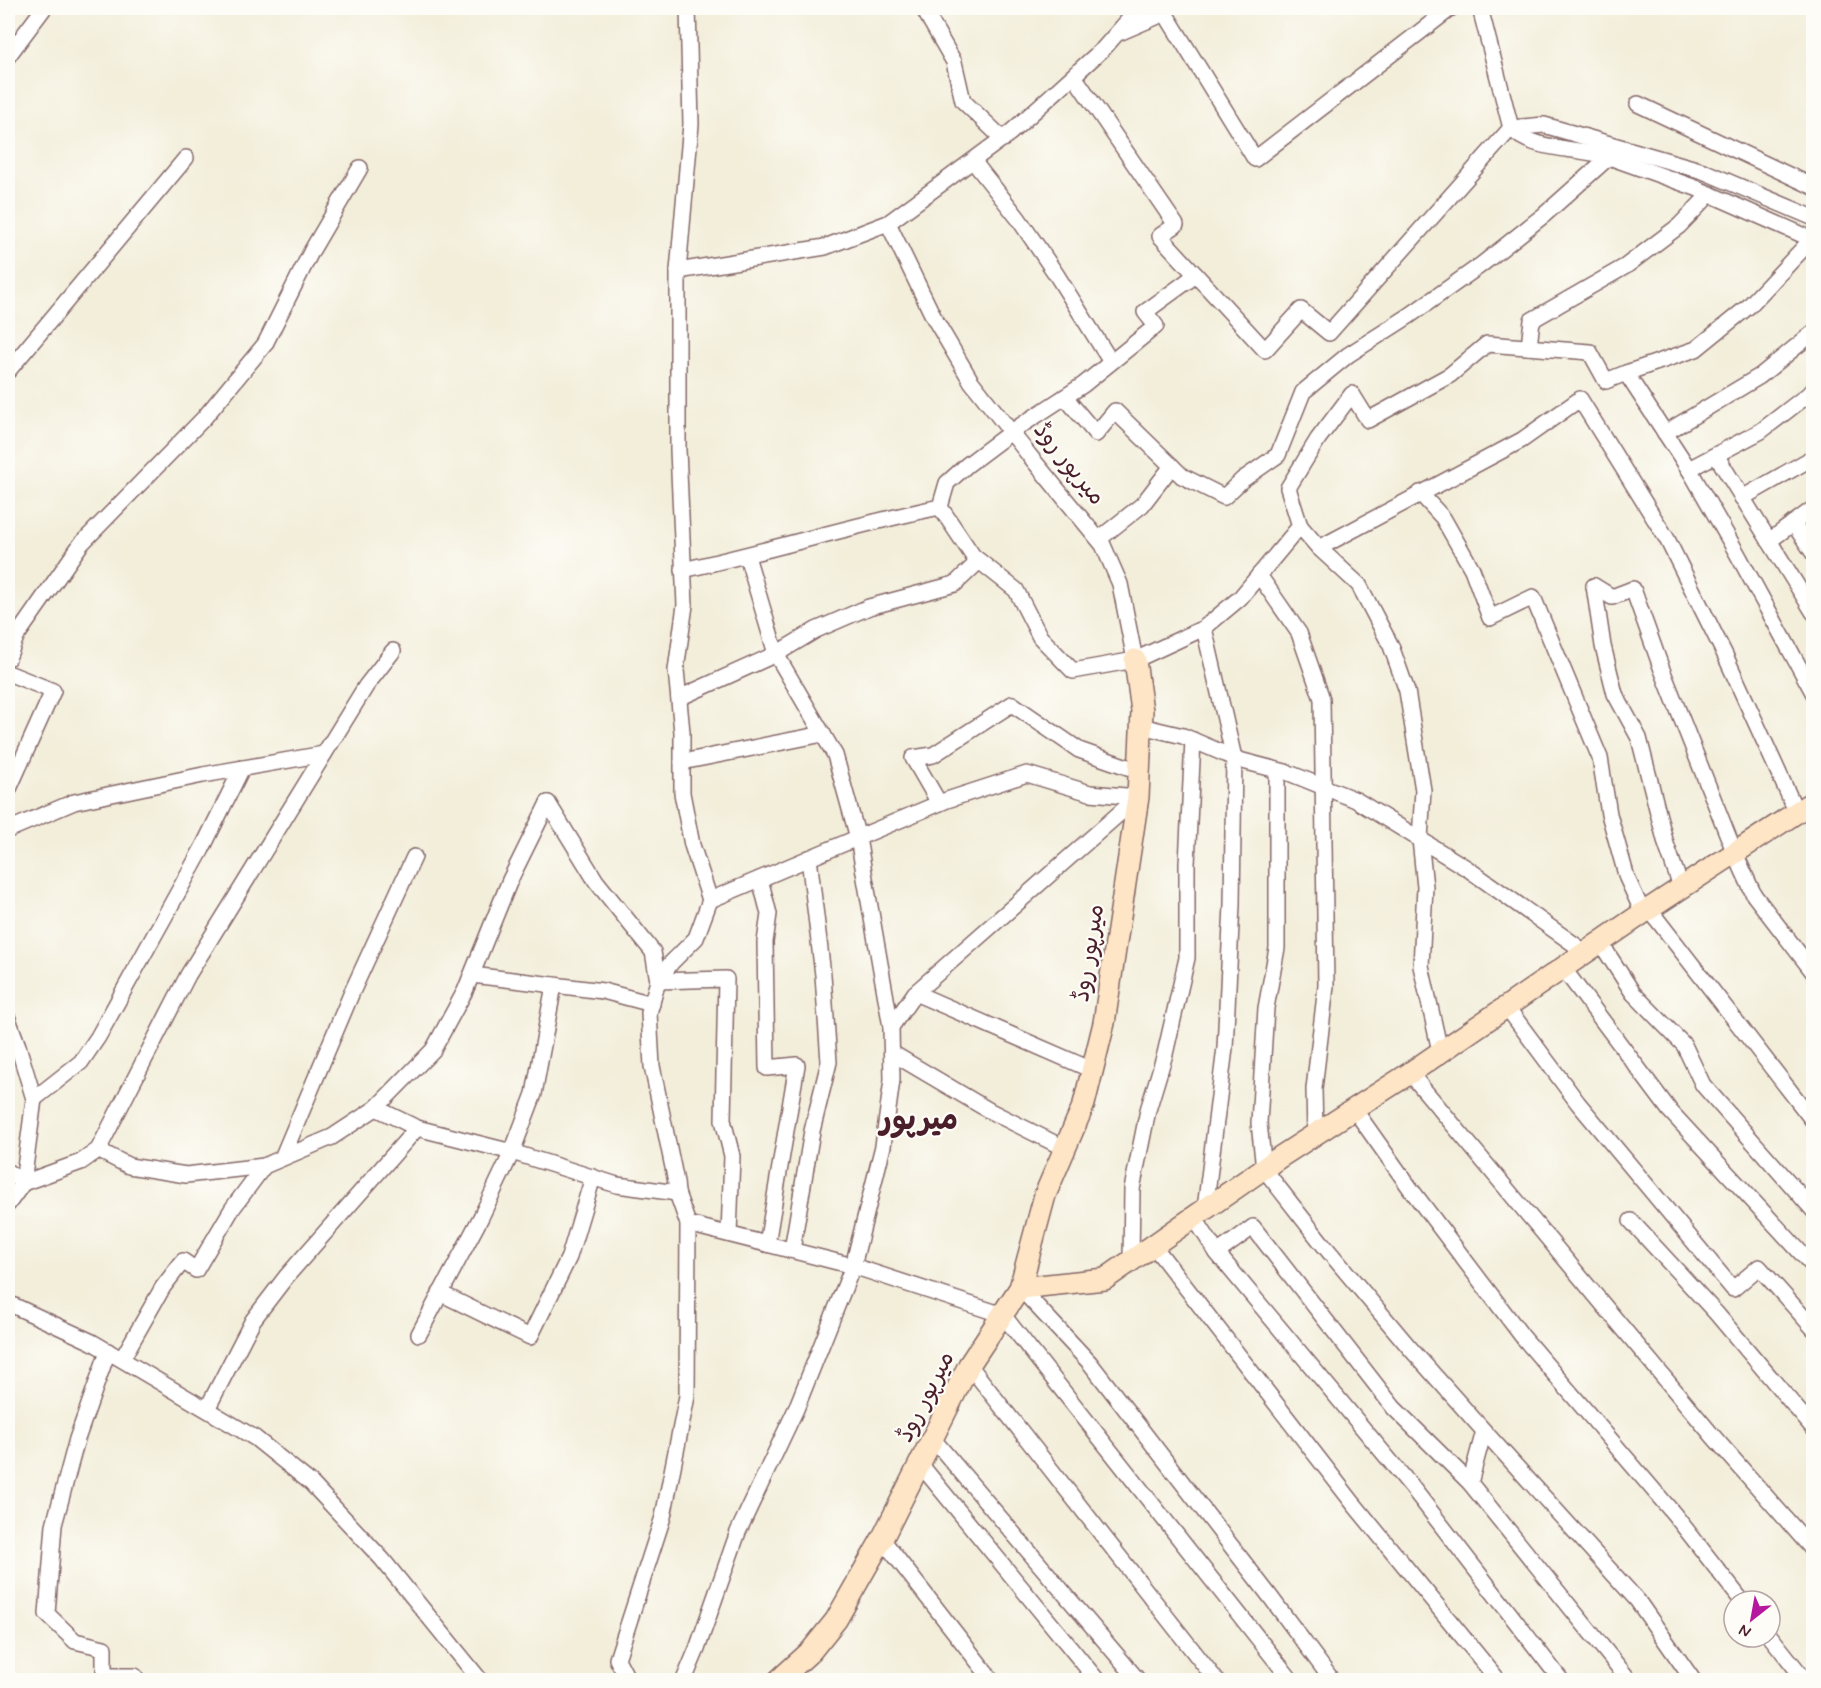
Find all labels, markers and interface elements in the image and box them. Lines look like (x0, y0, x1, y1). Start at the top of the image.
street label: میرپور روڈ (1026, 416, 1112, 512)
street label: میرپور روڈ (1066, 902, 1112, 1004)
district label: میرپور (877, 1101, 958, 1140)
street label: میرپور روڈ (890, 1346, 962, 1448)
north arrow (1722, 1589, 1782, 1649)
text: N (1735, 1619, 1755, 1642)

